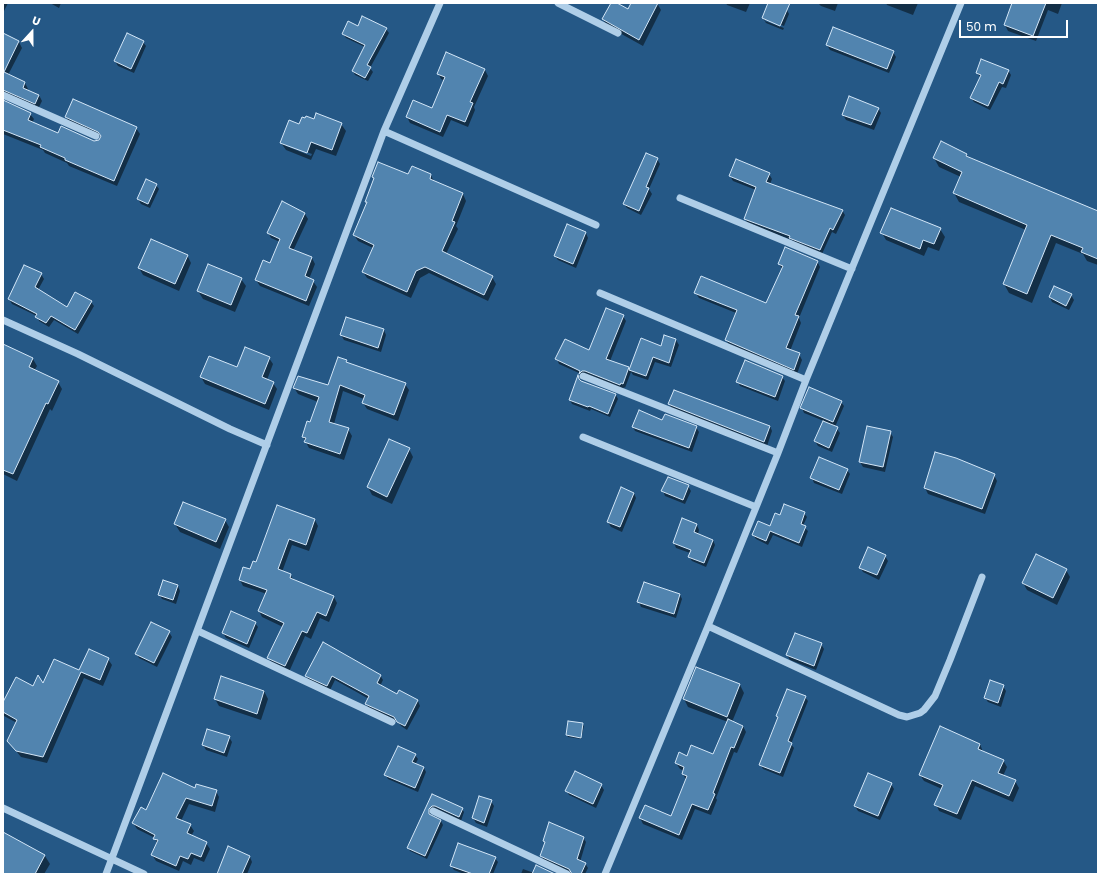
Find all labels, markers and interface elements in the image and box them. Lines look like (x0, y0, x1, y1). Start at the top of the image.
north arrow (12, 12, 52, 52)
text: U (30, 12, 43, 30)
scale bar (961, 12, 1070, 38)
text: 50 m (966, 18, 997, 35)

